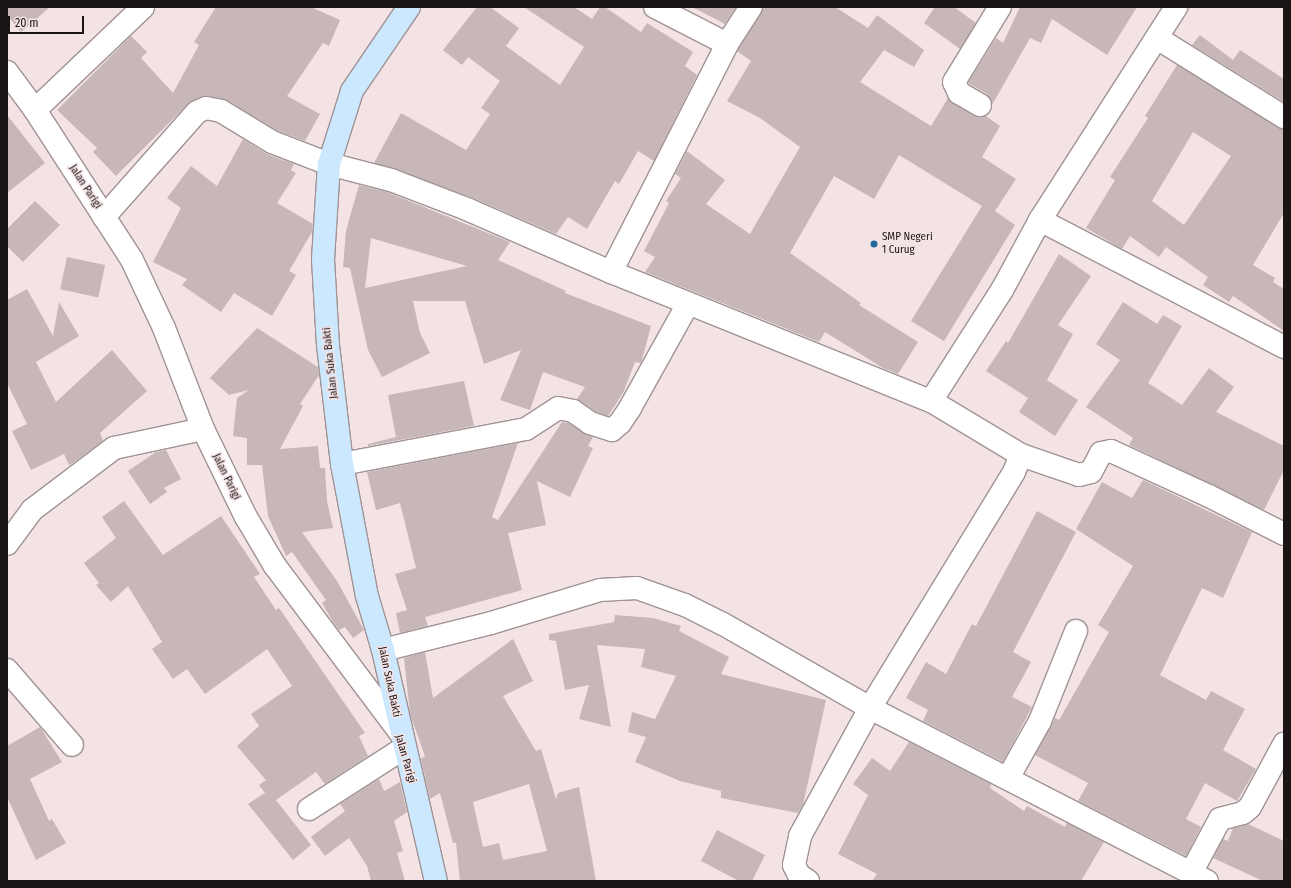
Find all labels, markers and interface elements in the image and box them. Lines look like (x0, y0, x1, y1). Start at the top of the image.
scale bar (10, 8, 86, 34)
text: 20 m (15, 16, 39, 30)
street label: Jalan Parigi (66, 162, 104, 212)
place label: SMP Negeri 1 Curug (882, 231, 933, 257)
marker: SMP Negeri 1 Curug (869, 239, 879, 249)
street label: Jalan Suka Bakti (321, 327, 341, 399)
street label: Jalan Parigi (209, 452, 243, 502)
street label: Jalan Suka Bakti (375, 645, 403, 719)
street label: Jalan Parigi (392, 733, 418, 785)

